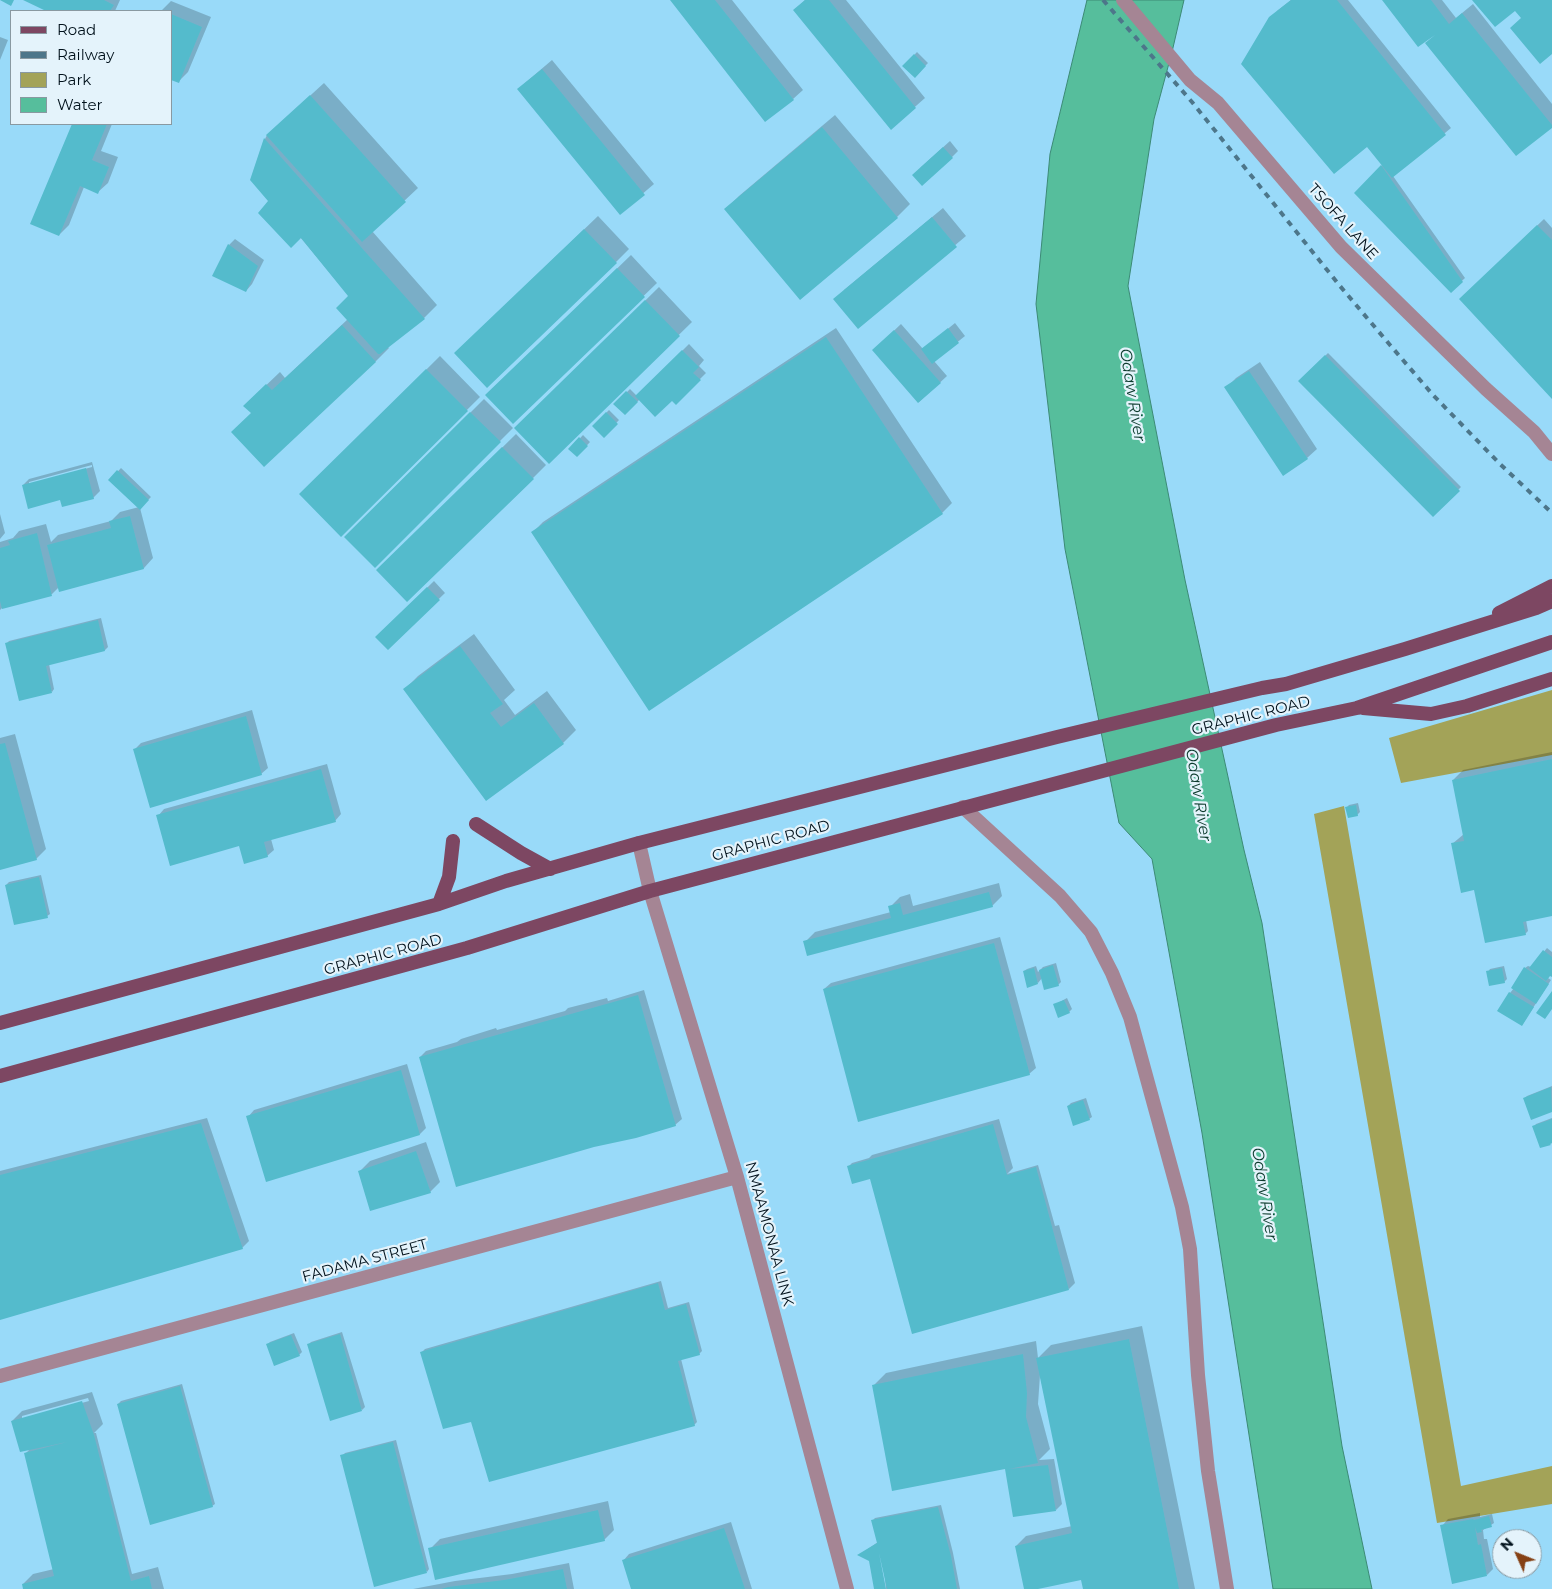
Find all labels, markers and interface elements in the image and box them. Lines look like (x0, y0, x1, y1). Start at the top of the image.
legend (10, 10, 172, 125)
text: Road (57, 20, 96, 39)
text: Railway (57, 45, 114, 64)
text: Park (57, 70, 91, 89)
text: Water (57, 95, 103, 114)
street label: TSOFA LANE (1304, 180, 1382, 264)
water label: Odaw River (1115, 347, 1149, 443)
street label: GRAPHIC ROAD (1190, 693, 1312, 739)
water label: Odaw River (1181, 747, 1215, 843)
street label: GRAPHIC ROAD (710, 817, 832, 865)
street label: GRAPHIC ROAD (322, 931, 444, 979)
water label: Odaw River (1247, 1146, 1281, 1242)
street label: NMAAMONAA LINK (741, 1160, 797, 1308)
street label: FADAMA STREET (300, 1236, 430, 1286)
north arrow (1492, 1529, 1542, 1579)
text: N (1497, 1534, 1517, 1555)

